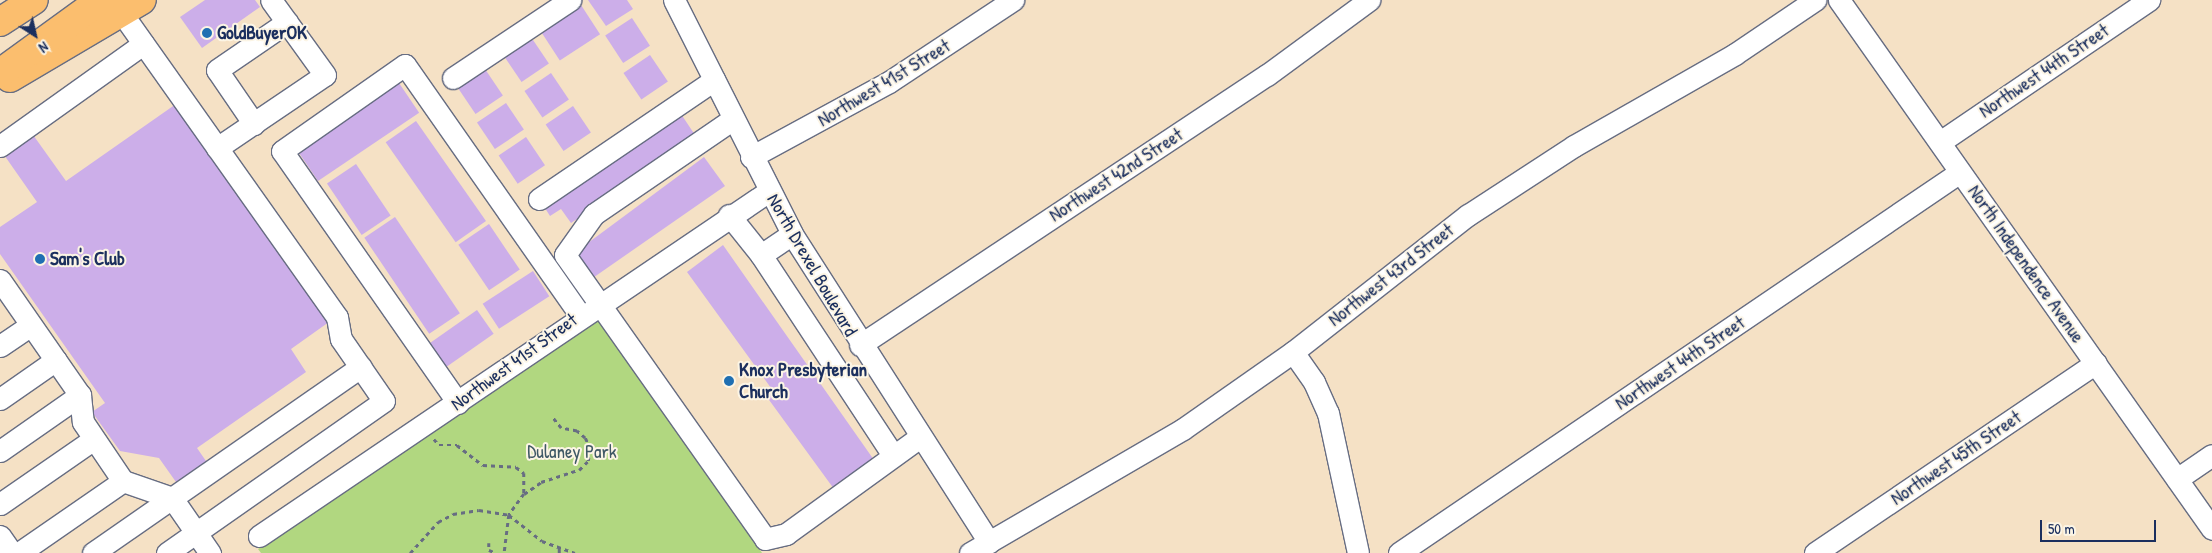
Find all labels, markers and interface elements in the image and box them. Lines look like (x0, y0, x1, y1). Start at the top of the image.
north arrow (10, 10, 60, 60)
street label: Northwest 44th Street (1975, 19, 2113, 123)
place label: GoldBuyerOK (217, 22, 307, 44)
marker: GoldBuyerOK (201, 27, 213, 39)
street label: Northwest 41st Street (814, 34, 954, 132)
text: N (35, 38, 52, 58)
street label: Northwest 42nd Street (1045, 123, 1187, 227)
street label: North Independence Avenue (1963, 181, 2089, 347)
street label: North Drexel Boulevard (762, 190, 862, 340)
street label: Northwest 43rd Street (1324, 219, 1458, 331)
place label: Sam's Club (50, 248, 125, 270)
marker: Sam's Club (34, 253, 46, 265)
street label: Northwest 41st Street (446, 309, 582, 415)
street label: Northwest 44th Street (1611, 311, 1749, 415)
place label: Knox Presbyterian Church (739, 359, 867, 403)
marker: Knox Presbyterian Church (723, 375, 735, 387)
street label: Northwest 45th Street (1886, 406, 2026, 510)
park label: Dulaney Park (527, 441, 617, 463)
scale bar (2042, 510, 2158, 542)
text: 50 m (2048, 518, 2075, 539)

